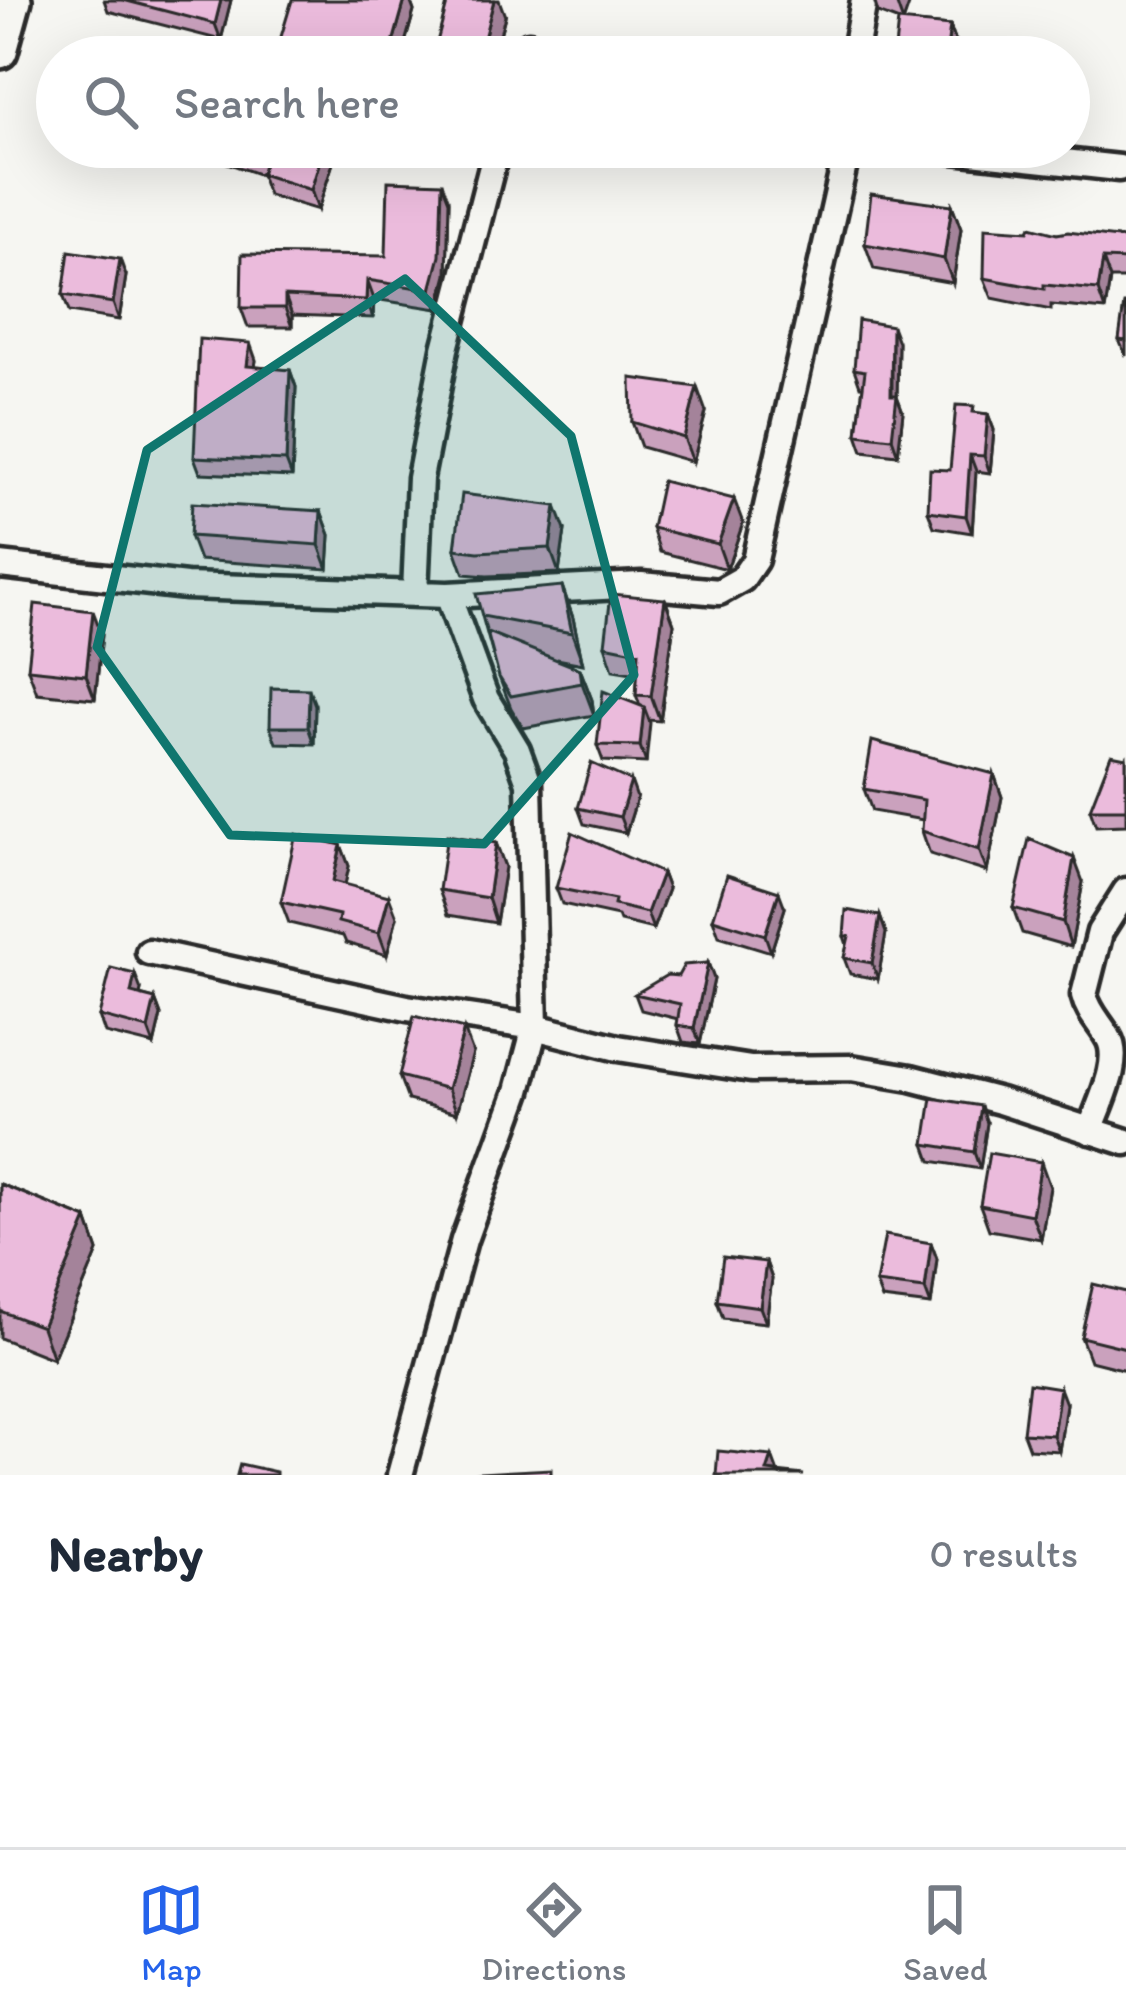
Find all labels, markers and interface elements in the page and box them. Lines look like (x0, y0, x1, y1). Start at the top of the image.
search box (36, 36, 1090, 168)
icon: search (78, 69, 144, 135)
text: Search here (174, 75, 400, 129)
text: Nearby (48, 1523, 203, 1584)
text: 0 results (929, 1530, 1078, 1577)
tab: Map (138, 1877, 204, 1988)
tab: Directions (481, 1877, 626, 1988)
tab: Saved (903, 1877, 988, 1988)

